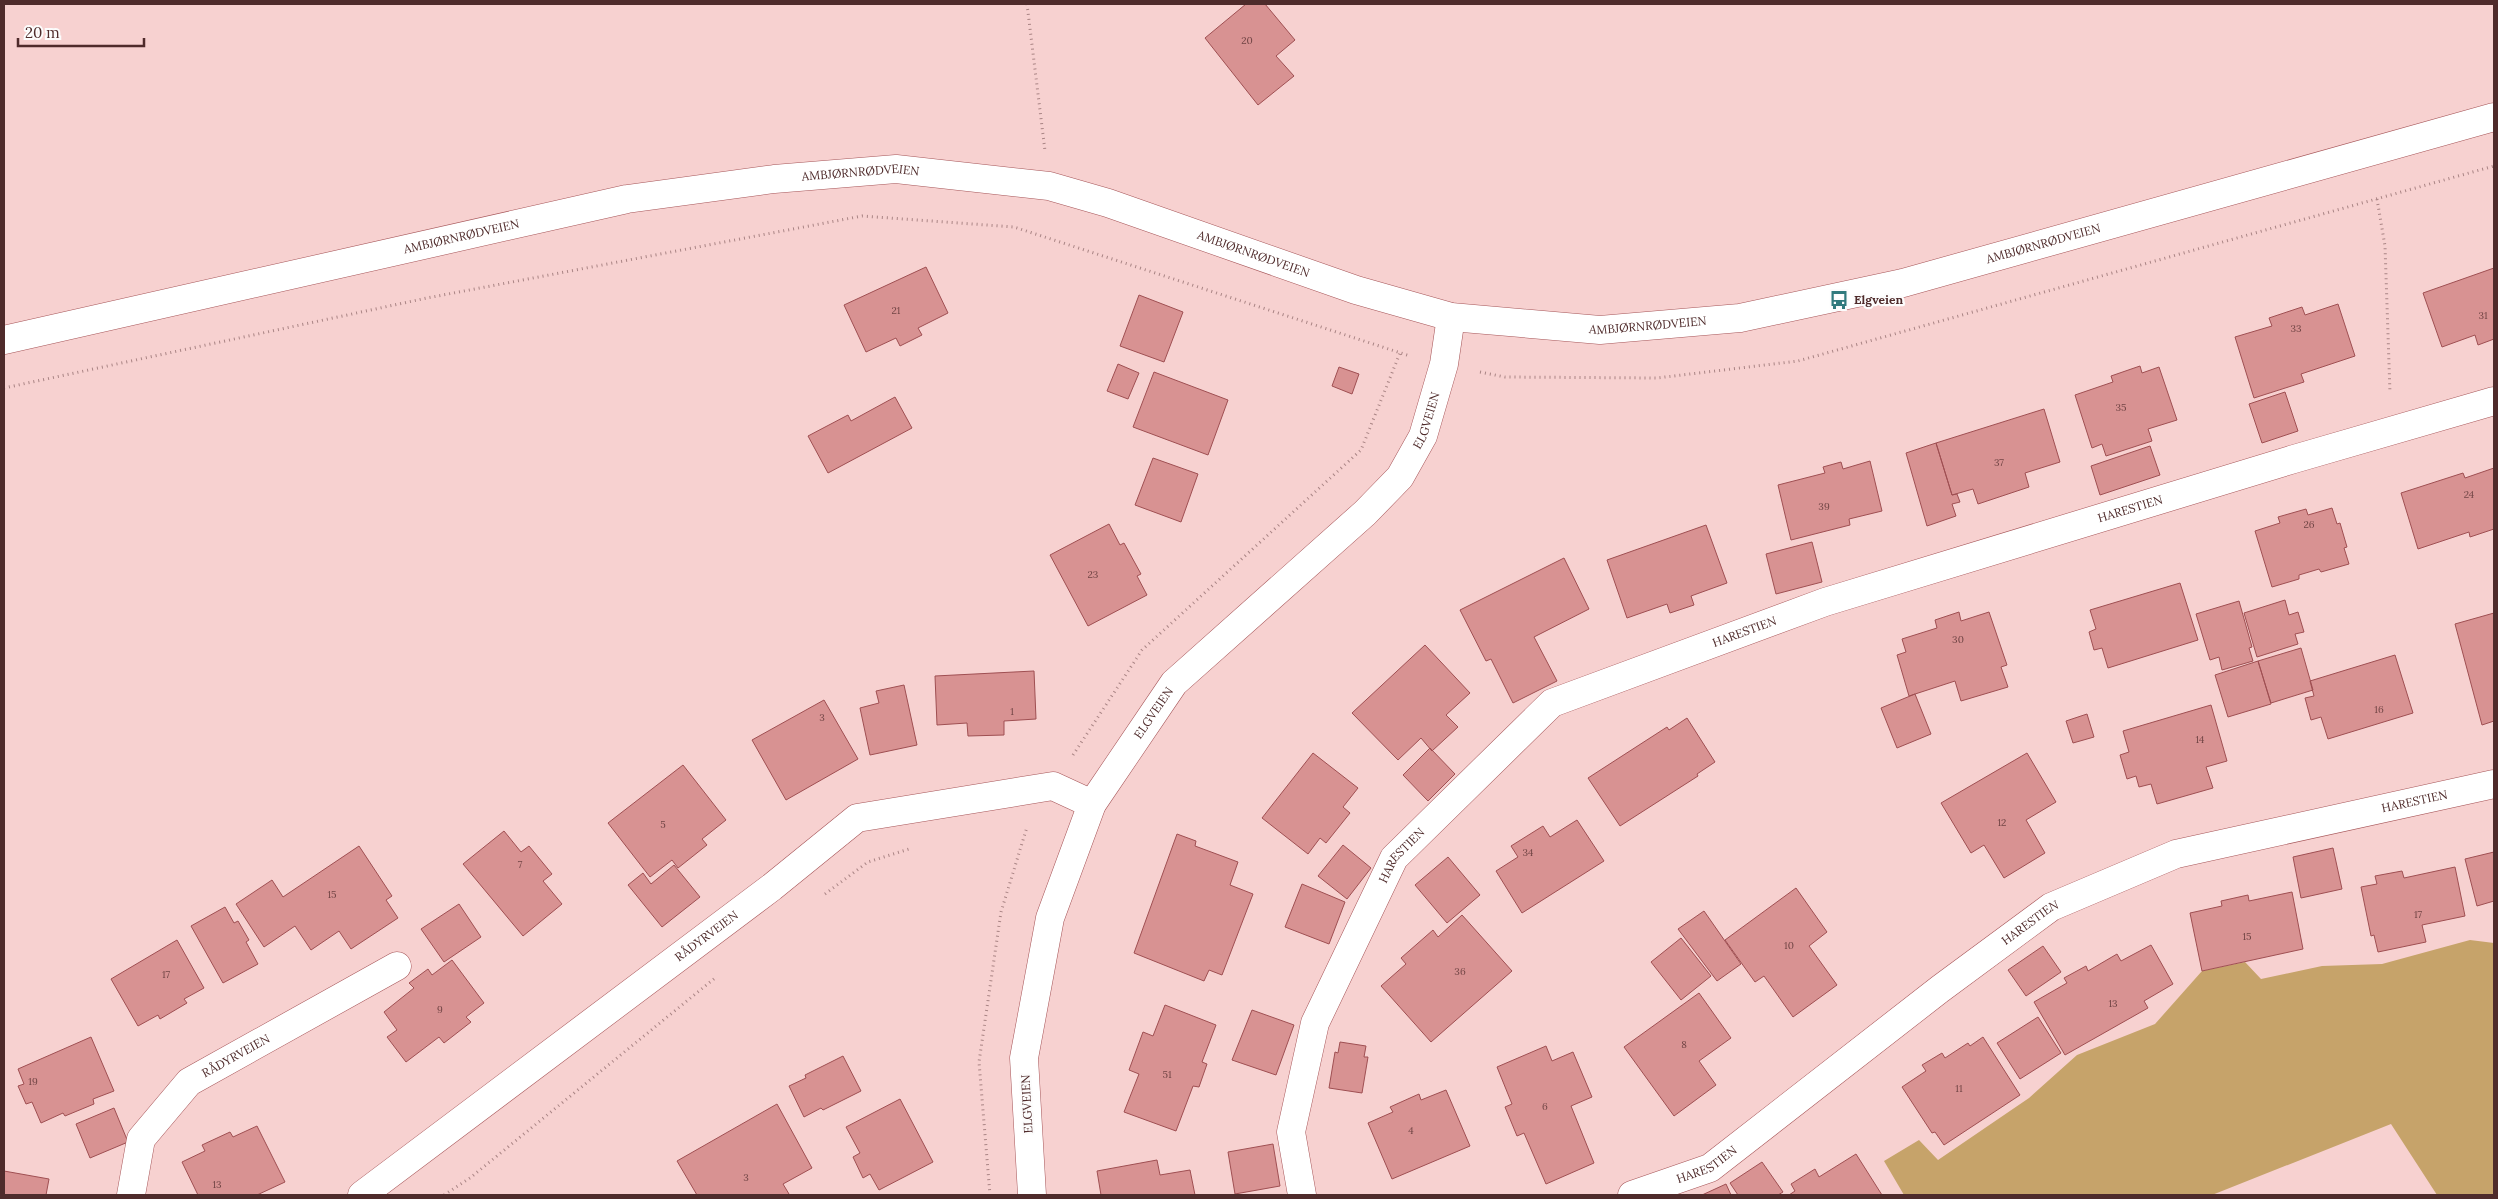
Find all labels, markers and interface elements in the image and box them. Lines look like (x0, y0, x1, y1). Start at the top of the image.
scale bar (18, 15, 144, 47)
text: 20 m (25, 23, 60, 42)
house number: 20 (1241, 34, 1253, 47)
street label: AMBJØRNRØDVEIEN (800, 161, 920, 184)
street label: AMBJØRNRØDVEIEN (401, 216, 521, 257)
street label: AMBJØRNRØDVEIEN (1983, 220, 2102, 267)
street label: AMBJØRNRØDVEIEN (1194, 227, 1312, 280)
bus stop icon: Elgveien (1828, 289, 1850, 311)
place label: Elgveien (1854, 292, 1903, 307)
house number: 21 (891, 304, 901, 317)
house number: 31 (2478, 309, 2488, 322)
street label: AMBJØRNRØDVEIEN (1587, 313, 1707, 337)
house number: 33 (2290, 322, 2302, 335)
street label: ELGVEIEN (1409, 390, 1442, 451)
house number: 35 (2115, 401, 2127, 414)
house number: 37 (1994, 456, 2004, 469)
house number: 24 (2464, 488, 2475, 501)
street label: HARESTIEN (2096, 492, 2164, 525)
house number: 39 (1818, 500, 1830, 513)
house number: 26 (2303, 518, 2315, 531)
house number: 23 (1088, 568, 1099, 581)
street label: HARESTIEN (1710, 613, 1778, 650)
house number: 30 (1952, 633, 1964, 646)
street label: ELGVEIEN (1130, 684, 1176, 741)
house number: 16 (2374, 703, 2384, 716)
house number: 1 (1010, 705, 1014, 718)
house number: 3 (819, 711, 825, 724)
house number: 14 (2195, 733, 2205, 746)
street label: HARESTIEN (2380, 786, 2449, 816)
house number: 12 (1997, 816, 2007, 829)
house number: 5 (660, 818, 666, 831)
street label: HARESTIEN (1375, 824, 1427, 885)
house number: 34 (1523, 846, 1534, 859)
house number: 7 (518, 858, 523, 871)
house number: 15 (327, 888, 337, 901)
street label: HARESTIEN (1998, 897, 2061, 948)
street label: RÅDYRVEIEN (672, 907, 741, 964)
house number: 17 (2414, 908, 2423, 921)
house number: 15 (2242, 930, 2252, 943)
house number: 10 (1784, 939, 1794, 952)
house number: 36 (1454, 965, 1466, 978)
house number: 17 (162, 968, 171, 981)
house number: 13 (2108, 997, 2118, 1010)
house number: 9 (437, 1003, 443, 1016)
street label: RÅDYRVEIEN (199, 1031, 272, 1080)
house number: 8 (1681, 1038, 1687, 1051)
house number: 51 (1162, 1068, 1172, 1081)
street label: ELGVEIEN (1017, 1074, 1036, 1134)
house number: 19 (28, 1075, 38, 1088)
house number: 11 (1955, 1082, 1963, 1095)
house number: 6 (1542, 1100, 1548, 1113)
house number: 4 (1408, 1124, 1414, 1137)
street label: HARESTIEN (1674, 1142, 1740, 1186)
house number: 3 (743, 1171, 749, 1184)
house number: 13 (212, 1178, 222, 1191)

